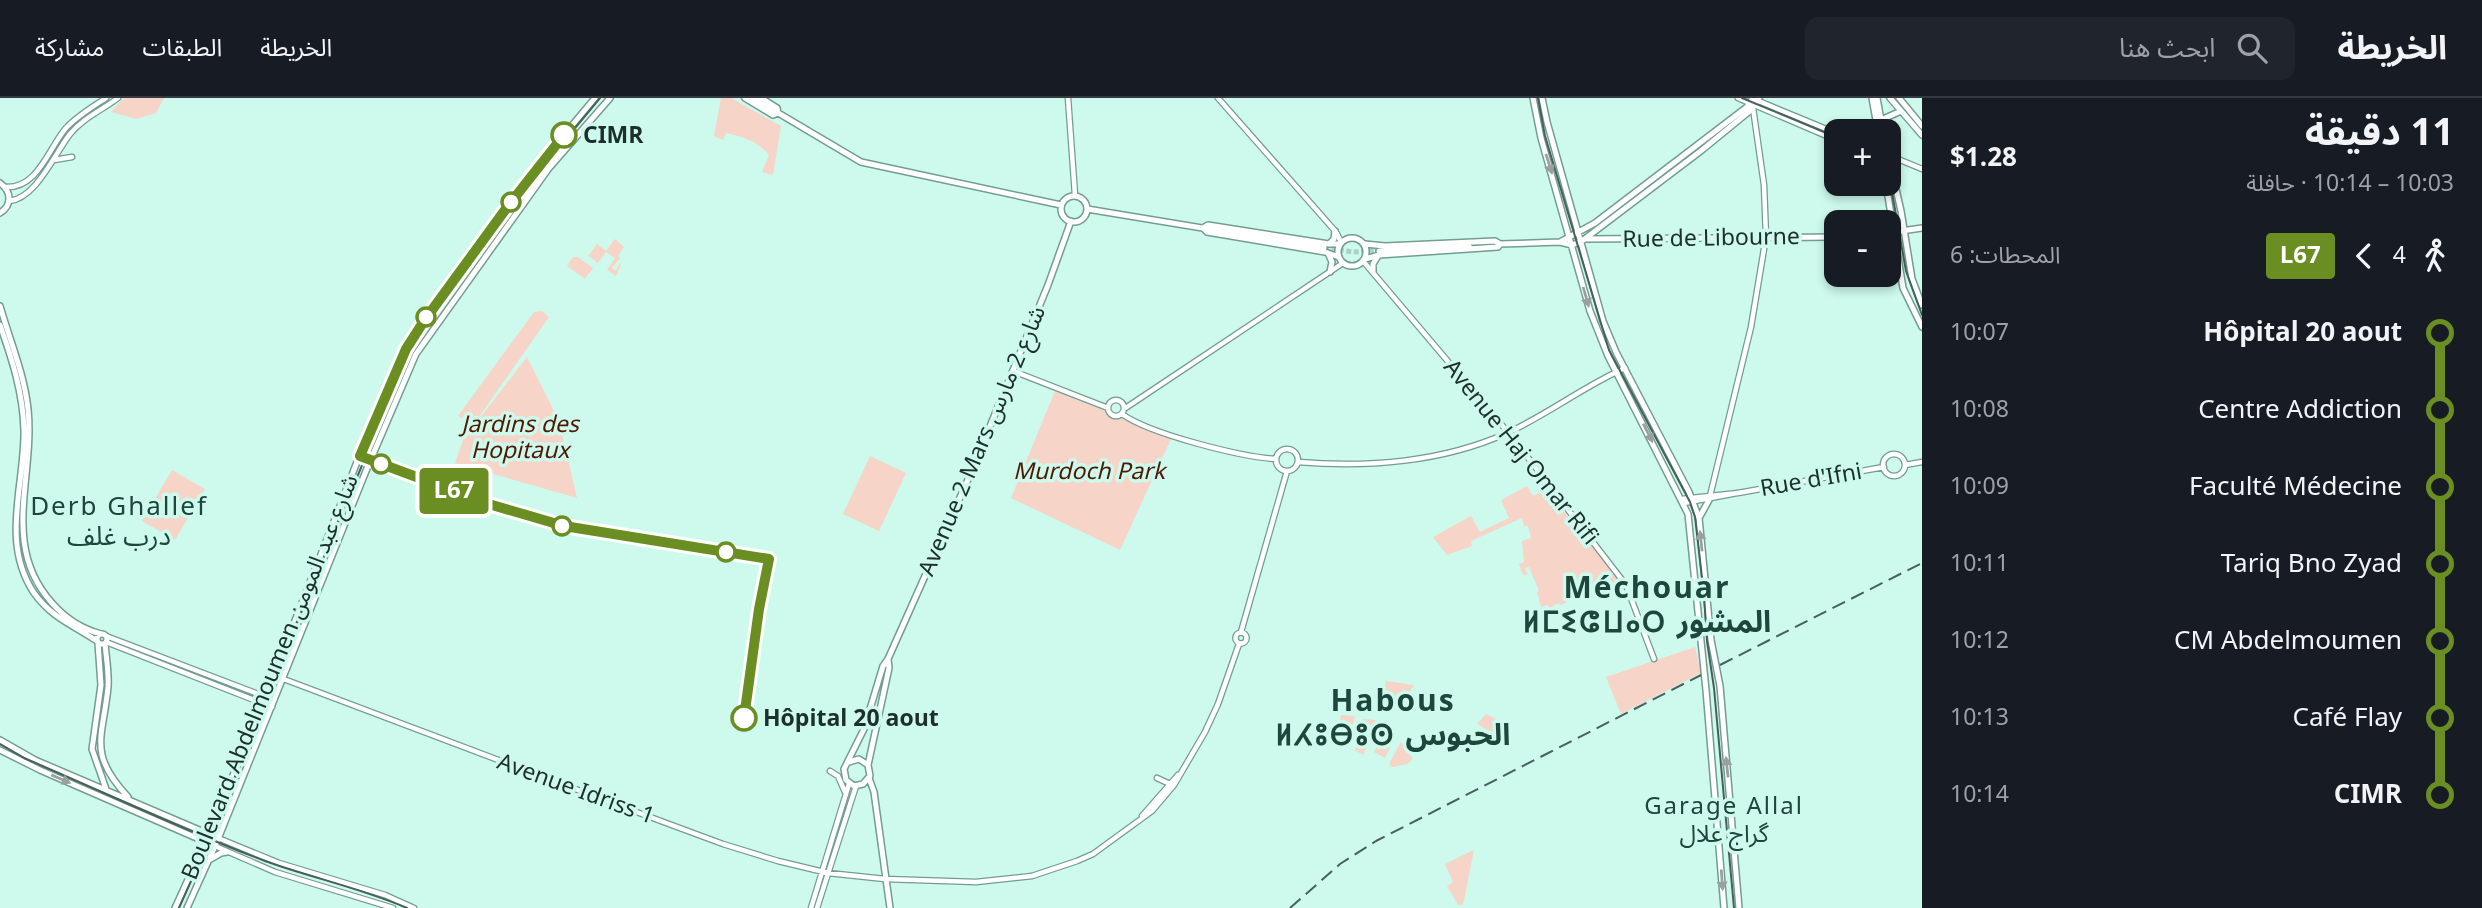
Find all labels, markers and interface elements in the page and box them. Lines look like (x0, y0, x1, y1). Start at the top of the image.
text: الخريطة (2337, 14, 2447, 83)
search box (1805, 17, 2295, 80)
text: ابحث هنا (2119, 21, 2215, 76)
text: مشاركة (35, 23, 104, 74)
text: الطبقات (142, 23, 222, 74)
text: الخريطة (260, 23, 332, 74)
icon: search (2233, 29, 2271, 67)
text: 11 دقيقة (2305, 93, 2454, 173)
place label: CIMR (583, 111, 644, 160)
map controls (1824, 119, 1901, 287)
button: + (1824, 119, 1901, 196)
marker: CIMR (551, 122, 577, 148)
text: $1.28 (1950, 130, 2017, 185)
one-way arrow (1545, 154, 1555, 175)
text: 10:03 – 10:14 · حافلة (2246, 159, 2454, 208)
unlabelled marker (501, 192, 521, 212)
button: − (1824, 210, 1901, 287)
street label: Rue de Libourne (1622, 212, 1800, 264)
text: L67 (2280, 230, 2321, 281)
text: المحطات: 6 (1950, 231, 2061, 280)
text: 4 (2393, 231, 2406, 280)
icon: back (2345, 237, 2383, 275)
icon: walk (2416, 237, 2454, 275)
one-way arrow (1582, 287, 1592, 308)
street label: Avenue 2 Mars شارع 2 مارس (903, 298, 1061, 584)
text: Hôpital 20 aout (2203, 305, 2402, 360)
unlabelled marker (416, 307, 436, 327)
text: 10:07 (1950, 308, 2009, 357)
street label: Avenue Haj Omar Rifi (1429, 347, 1613, 557)
text: Centre Addiction (2198, 382, 2402, 437)
text: 10:08 (1950, 385, 2009, 434)
park label: Jardins des Hopitaux (458, 400, 581, 475)
one-way arrow (1641, 423, 1653, 443)
park label: Murdoch Park (1013, 447, 1168, 496)
street label: Rue d'Ifni (1756, 447, 1866, 513)
unlabelled marker (371, 454, 391, 474)
text: Faculté Médecine (2189, 459, 2402, 514)
text: 10:09 (1950, 462, 2009, 511)
text: L67 (433, 465, 475, 516)
street label: Boulevard Abdelmoumen شارع عبد المومن (166, 466, 374, 888)
line badge: L67 (414, 468, 494, 514)
district label: Derb Ghallef درب غلف (30, 479, 208, 564)
unlabelled marker (552, 516, 572, 536)
one-way arrow (1695, 530, 1706, 552)
text: Tariq Bno Zyad (2221, 536, 2402, 591)
text: 10:11 (1950, 539, 2009, 588)
unlabelled marker (716, 542, 736, 562)
district label: Méchouar ⵍⵎⵉⵛⵡⴰⵔ المشور (1523, 557, 1771, 654)
text: CM Abdelmoumen (2174, 613, 2402, 668)
text: 10:12 (1950, 616, 2009, 665)
district label: Habous ⵍⵃⵓⴱⵓⵙ الحبوس (1276, 670, 1510, 767)
text: Café Flay (2293, 690, 2402, 745)
text: 10:13 (1950, 693, 2009, 742)
place label: Hôpital 20 aout (763, 694, 939, 743)
marker: Hôpital 20 aout (731, 705, 757, 731)
street label: Avenue Idriss 1 (490, 738, 662, 840)
one-way arrow (1722, 756, 1733, 778)
text: CIMR (2334, 767, 2402, 822)
text: 10:14 (1950, 770, 2009, 819)
one-way arrow (51, 774, 72, 785)
district label: Garage Allal گراج علال (1644, 781, 1804, 860)
one-way arrow (1717, 869, 1728, 891)

